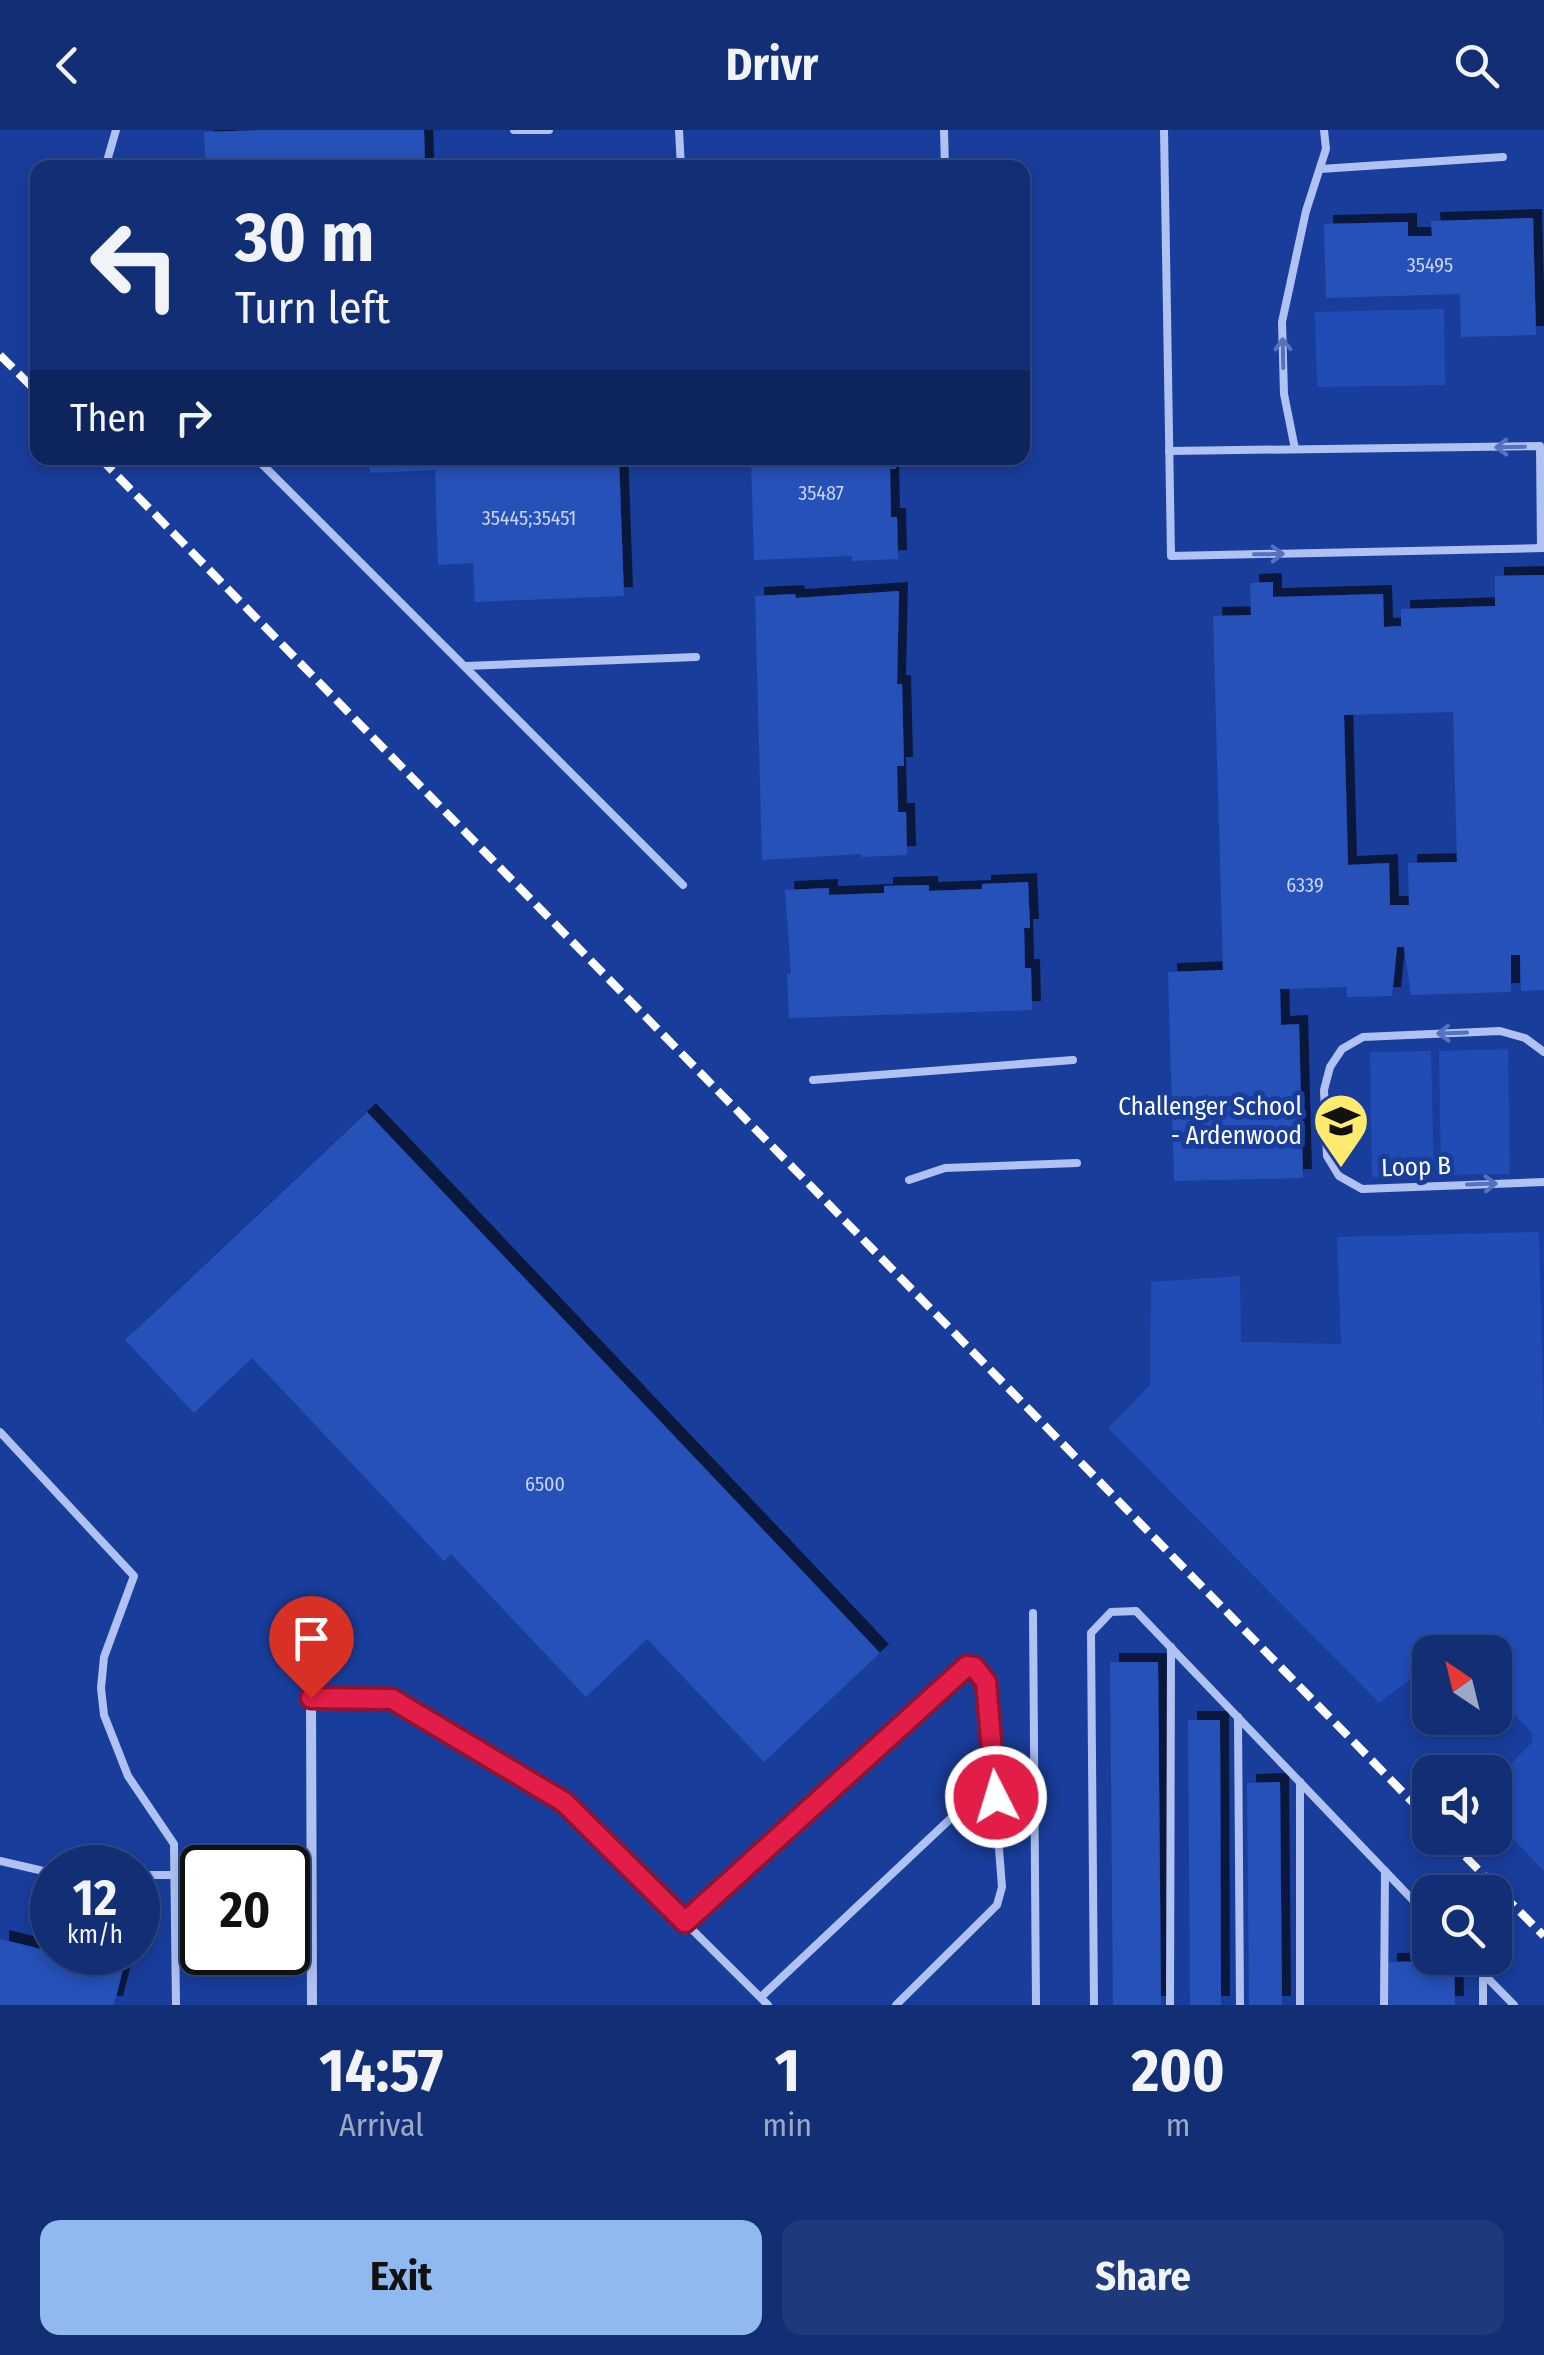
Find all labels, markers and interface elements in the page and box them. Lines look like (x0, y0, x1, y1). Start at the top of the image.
icon: back (40, 38, 95, 93)
text: Drivr (726, 38, 818, 92)
icon: search (1449, 38, 1504, 93)
text: 30 m (235, 196, 374, 280)
icon: left (70, 200, 200, 330)
house number: 35495 (1407, 253, 1453, 277)
text: Turn left (235, 281, 390, 335)
one-way arrow (1273, 338, 1292, 370)
icon: right (166, 390, 221, 445)
text: Then (70, 395, 146, 441)
one-way arrow (1494, 438, 1526, 456)
house number: 35487 (798, 481, 844, 505)
house number: 35445;35451 (482, 506, 576, 530)
one-way arrow (1252, 545, 1284, 564)
house number: 6339 (1286, 873, 1324, 897)
one-way arrow (1437, 1024, 1469, 1043)
school or university icon: Challenger School - Ardenwood (1311, 1091, 1371, 1170)
place label: Challenger School - Ardenwood (1118, 1092, 1302, 1151)
street label: Loop B (1381, 1151, 1451, 1183)
one-way arrow (1465, 1175, 1497, 1194)
house number: 6500 (525, 1472, 565, 1496)
pin (269, 1596, 354, 1699)
icon: arrive (284, 1611, 339, 1666)
north arrow (1412, 1635, 1512, 1735)
map controls (1412, 1635, 1512, 1975)
position arrow (944, 1745, 1048, 1849)
button: sound (1412, 1755, 1512, 1855)
speed limit sign: 20 (180, 1845, 310, 1975)
text: 12 (73, 1868, 117, 1928)
button: search (1412, 1875, 1512, 1975)
text: km/h (67, 1920, 123, 1950)
text: 14:57 (319, 2035, 443, 2107)
text: 1 (775, 2035, 800, 2107)
text: 200 (1131, 2035, 1225, 2107)
text: Arrival (339, 2106, 424, 2144)
text: min (763, 2106, 812, 2144)
text: m (1166, 2106, 1190, 2144)
button: Exit (40, 2220, 762, 2335)
button: Share (782, 2220, 1504, 2335)

